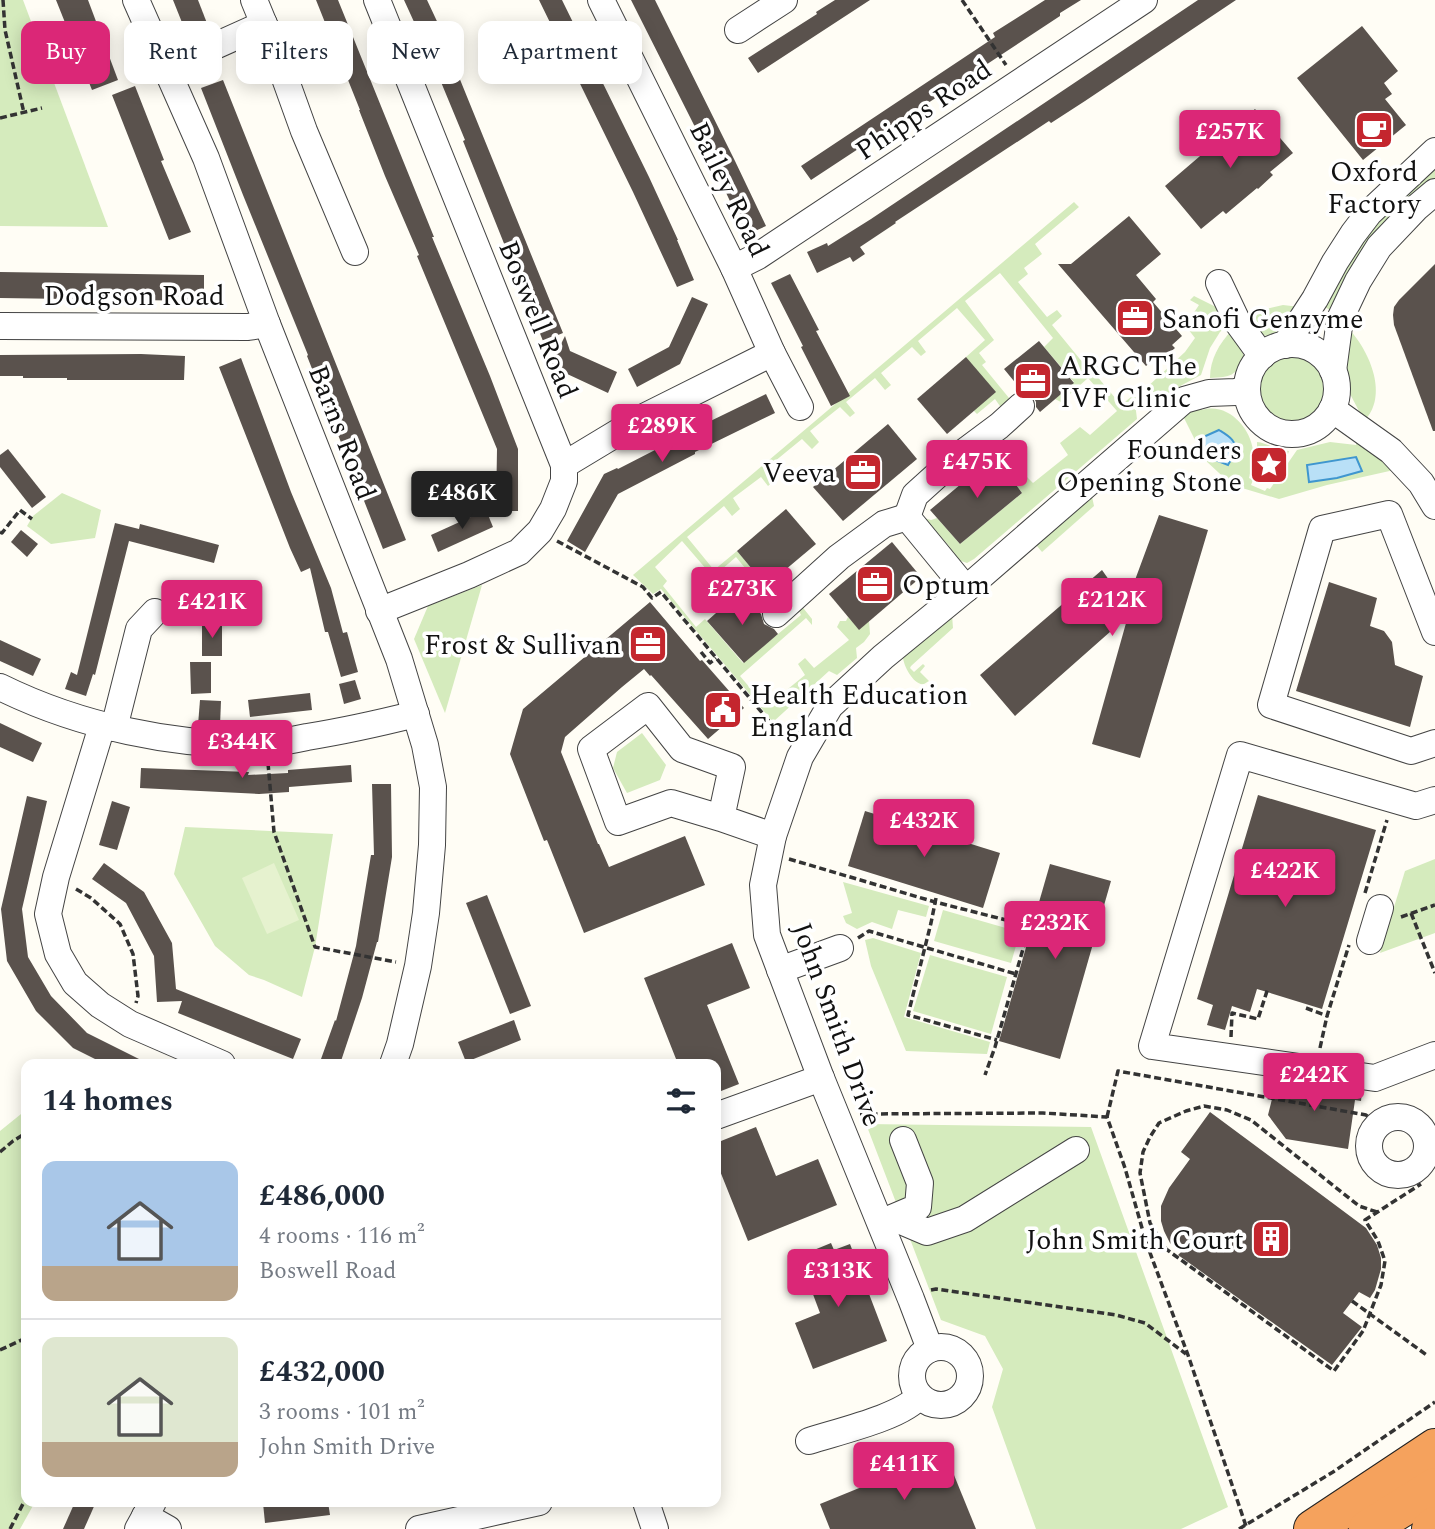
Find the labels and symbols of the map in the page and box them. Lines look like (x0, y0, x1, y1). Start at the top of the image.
street label: Phipps Road (847, 49, 1001, 172)
cafe icon: Oxford Factory (1353, 109, 1395, 151)
pin: £257K (1181, 110, 1279, 170)
street label: Bailey Road (677, 115, 780, 265)
place label: Oxford Factory (1327, 151, 1422, 226)
street label: Boswell Road (486, 234, 589, 405)
street label: Dodgson Road (43, 275, 225, 318)
office icon: Sanofi Genzyme (1114, 297, 1156, 339)
place label: Sanofi Genzyme (1162, 298, 1364, 341)
place label: ARGC The IVF Clinic (1060, 345, 1197, 420)
street label: Barns Road (296, 359, 387, 506)
office icon: ARGC The IVF Clinic (1012, 360, 1054, 402)
pin: £289K (613, 405, 711, 464)
place label: Founders Opening Stone (1056, 429, 1242, 504)
pin: £475K (928, 440, 1026, 500)
place icon: Founders Opening Stone (1248, 444, 1290, 486)
office icon: Veeva (842, 451, 884, 493)
place label: Veeva (762, 452, 836, 495)
pin: £486K (413, 472, 511, 531)
office icon: Optum (854, 563, 896, 605)
place label: Optum (902, 564, 990, 607)
pin: £273K (693, 568, 791, 627)
pin: £212K (1063, 578, 1161, 638)
pin: £421K (163, 580, 261, 640)
office icon: Frost & Sullivan (627, 623, 669, 665)
place label: Frost & Sullivan (424, 624, 621, 667)
place label: Health Education England (750, 674, 968, 749)
public building icon: Health Education England (702, 689, 744, 731)
pin: £344K (193, 720, 291, 780)
pin: £432K (875, 800, 973, 859)
pin: £422K (1236, 850, 1334, 909)
pin: £232K (1006, 902, 1104, 961)
street label: John Smith Drive (780, 916, 893, 1133)
pin: £242K (1265, 1054, 1363, 1113)
building icon: John Smith Court (1250, 1218, 1292, 1260)
place label: John Smith Court (1026, 1219, 1244, 1262)
pin: £313K (789, 1250, 887, 1309)
pin: £411K (855, 1442, 953, 1502)

